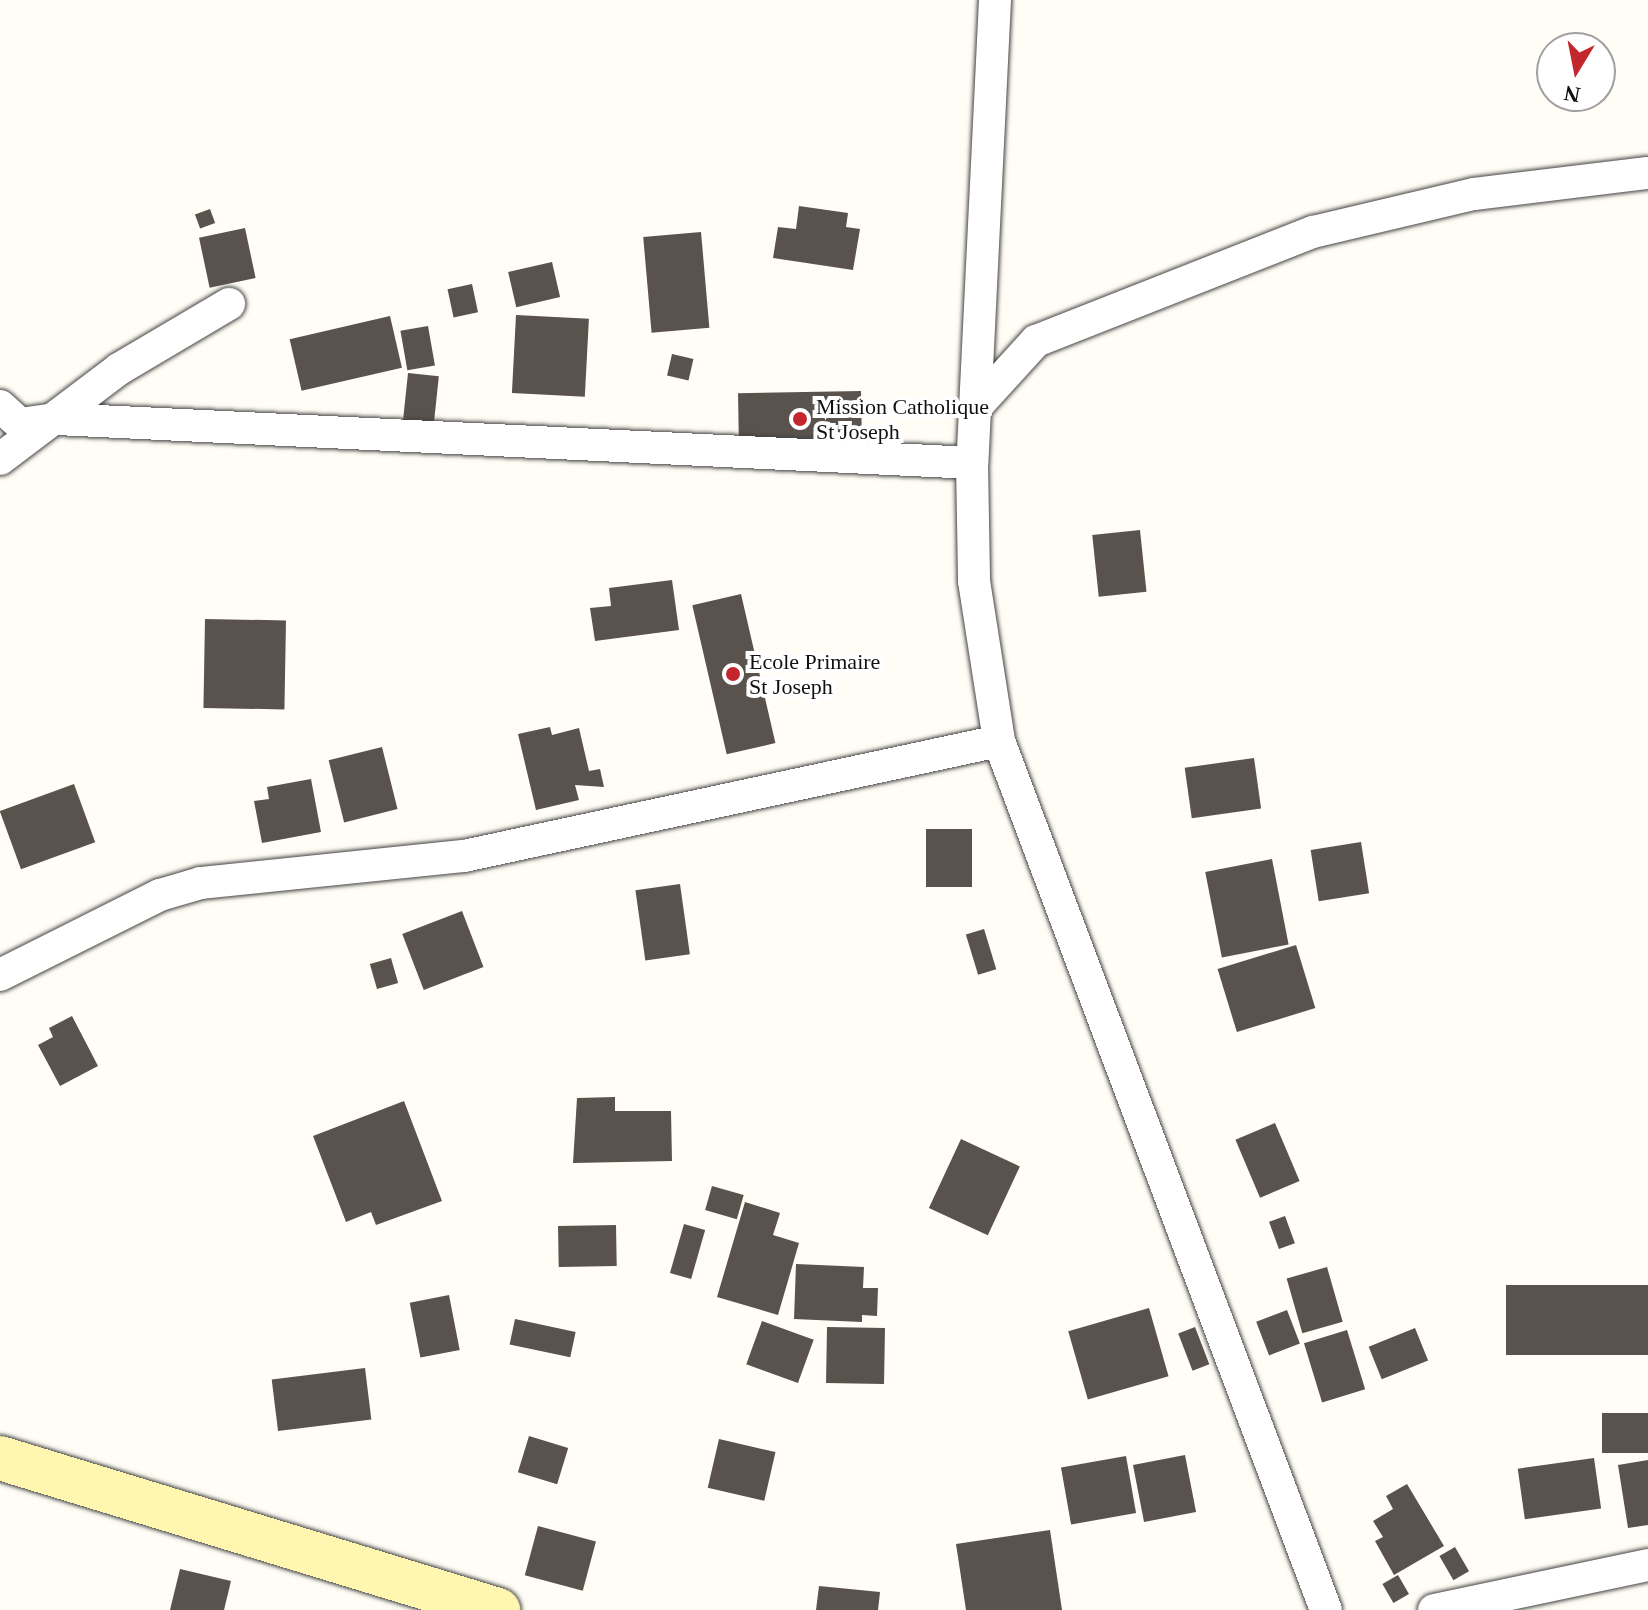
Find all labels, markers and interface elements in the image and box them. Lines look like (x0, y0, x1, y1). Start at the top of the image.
north arrow (1536, 32, 1616, 112)
text: N (1562, 80, 1582, 108)
place label: Mission Catholique St Joseph (816, 393, 989, 444)
marker: Mission Catholique St Joseph (791, 410, 809, 428)
place label: Ecole Primaire St Joseph (749, 648, 880, 700)
marker: Ecole Primaire St Joseph (724, 665, 742, 683)

